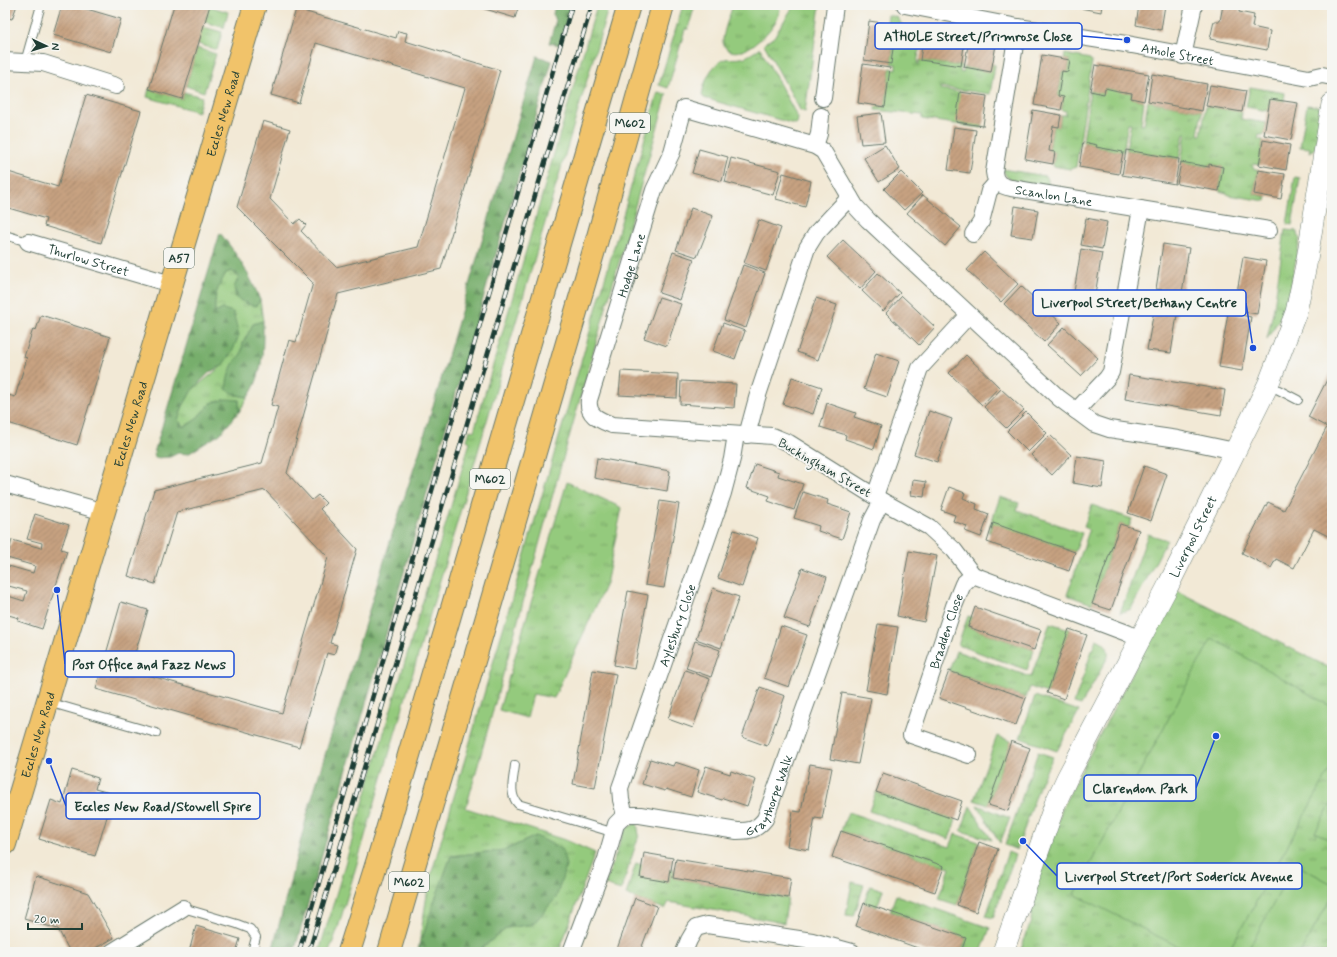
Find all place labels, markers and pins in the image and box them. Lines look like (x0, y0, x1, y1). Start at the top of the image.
callout: ATHOLE Street/Primrose Close (875, 23, 1082, 49)
callout: Liverpool Street/Bethany Centre (1033, 290, 1246, 316)
callout: Post Office and Fazz News (65, 651, 234, 677)
callout: Clarendon Park (1084, 775, 1196, 801)
callout: Eccles New Road/Stowell Spire (66, 793, 260, 819)
callout: Liverpool Street/Port Soderick Avenue (1057, 863, 1302, 889)

